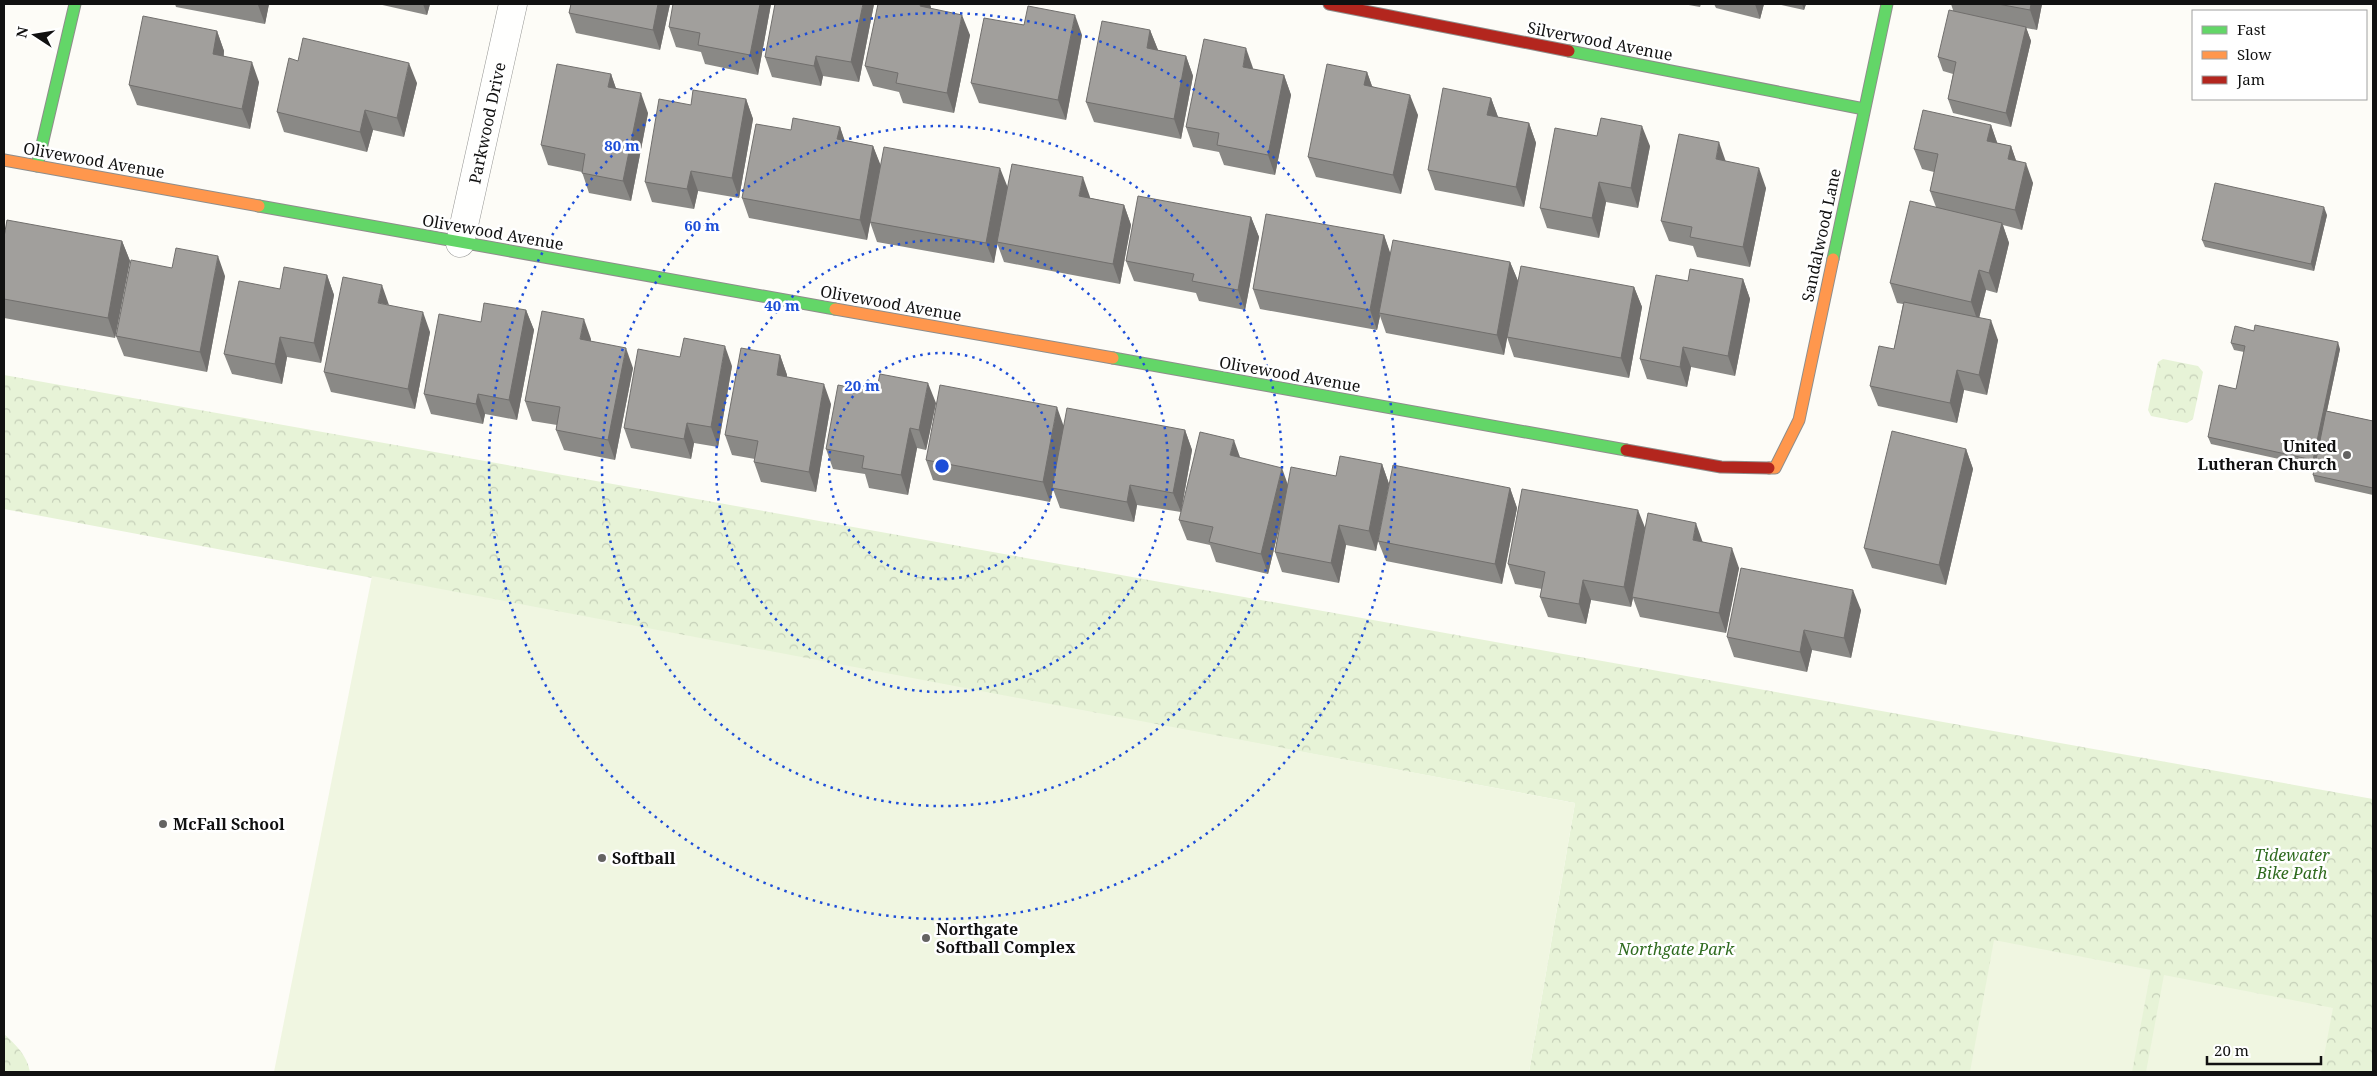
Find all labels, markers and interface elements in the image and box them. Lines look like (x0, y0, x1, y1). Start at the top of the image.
north arrow (10, 10, 60, 60)
legend (2192, 10, 2367, 100)
street label: Silverwood Avenue (1525, 16, 1675, 66)
text: Fast (2237, 19, 2266, 39)
text: N (11, 25, 32, 40)
text: Slow (2237, 44, 2271, 64)
street label: Parkwood Drive (463, 60, 511, 186)
text: Jam (2236, 69, 2265, 89)
text: 80 m (604, 135, 640, 155)
street label: Olivewood Avenue (22, 137, 166, 183)
street label: Sandalwood Lane (1796, 166, 1846, 304)
street label: Olivewood Avenue (421, 209, 565, 255)
text: 60 m (684, 215, 720, 235)
street label: Olivewood Avenue (819, 280, 963, 326)
text: 40 m (764, 295, 800, 315)
street label: Olivewood Avenue (1218, 351, 1362, 397)
text: 20 m (844, 375, 880, 395)
place label: United Lutheran Church (2198, 435, 2338, 475)
marker: United Lutheran Church (2341, 449, 2353, 461)
centre of rings (933, 457, 951, 475)
place label: McFall School (173, 813, 285, 835)
marker: McFall School (157, 818, 169, 830)
park label: Tidewater Bike Path (2254, 844, 2330, 884)
place label: Softball (612, 847, 676, 869)
marker: Softball (596, 852, 608, 864)
place label: Northgate Softball Complex (936, 918, 1076, 958)
marker: Northgate Softball Complex (920, 932, 932, 944)
park label: Northgate Park (1617, 938, 1735, 960)
scale bar (2207, 1034, 2321, 1066)
text: 20 m (2214, 1040, 2249, 1060)

